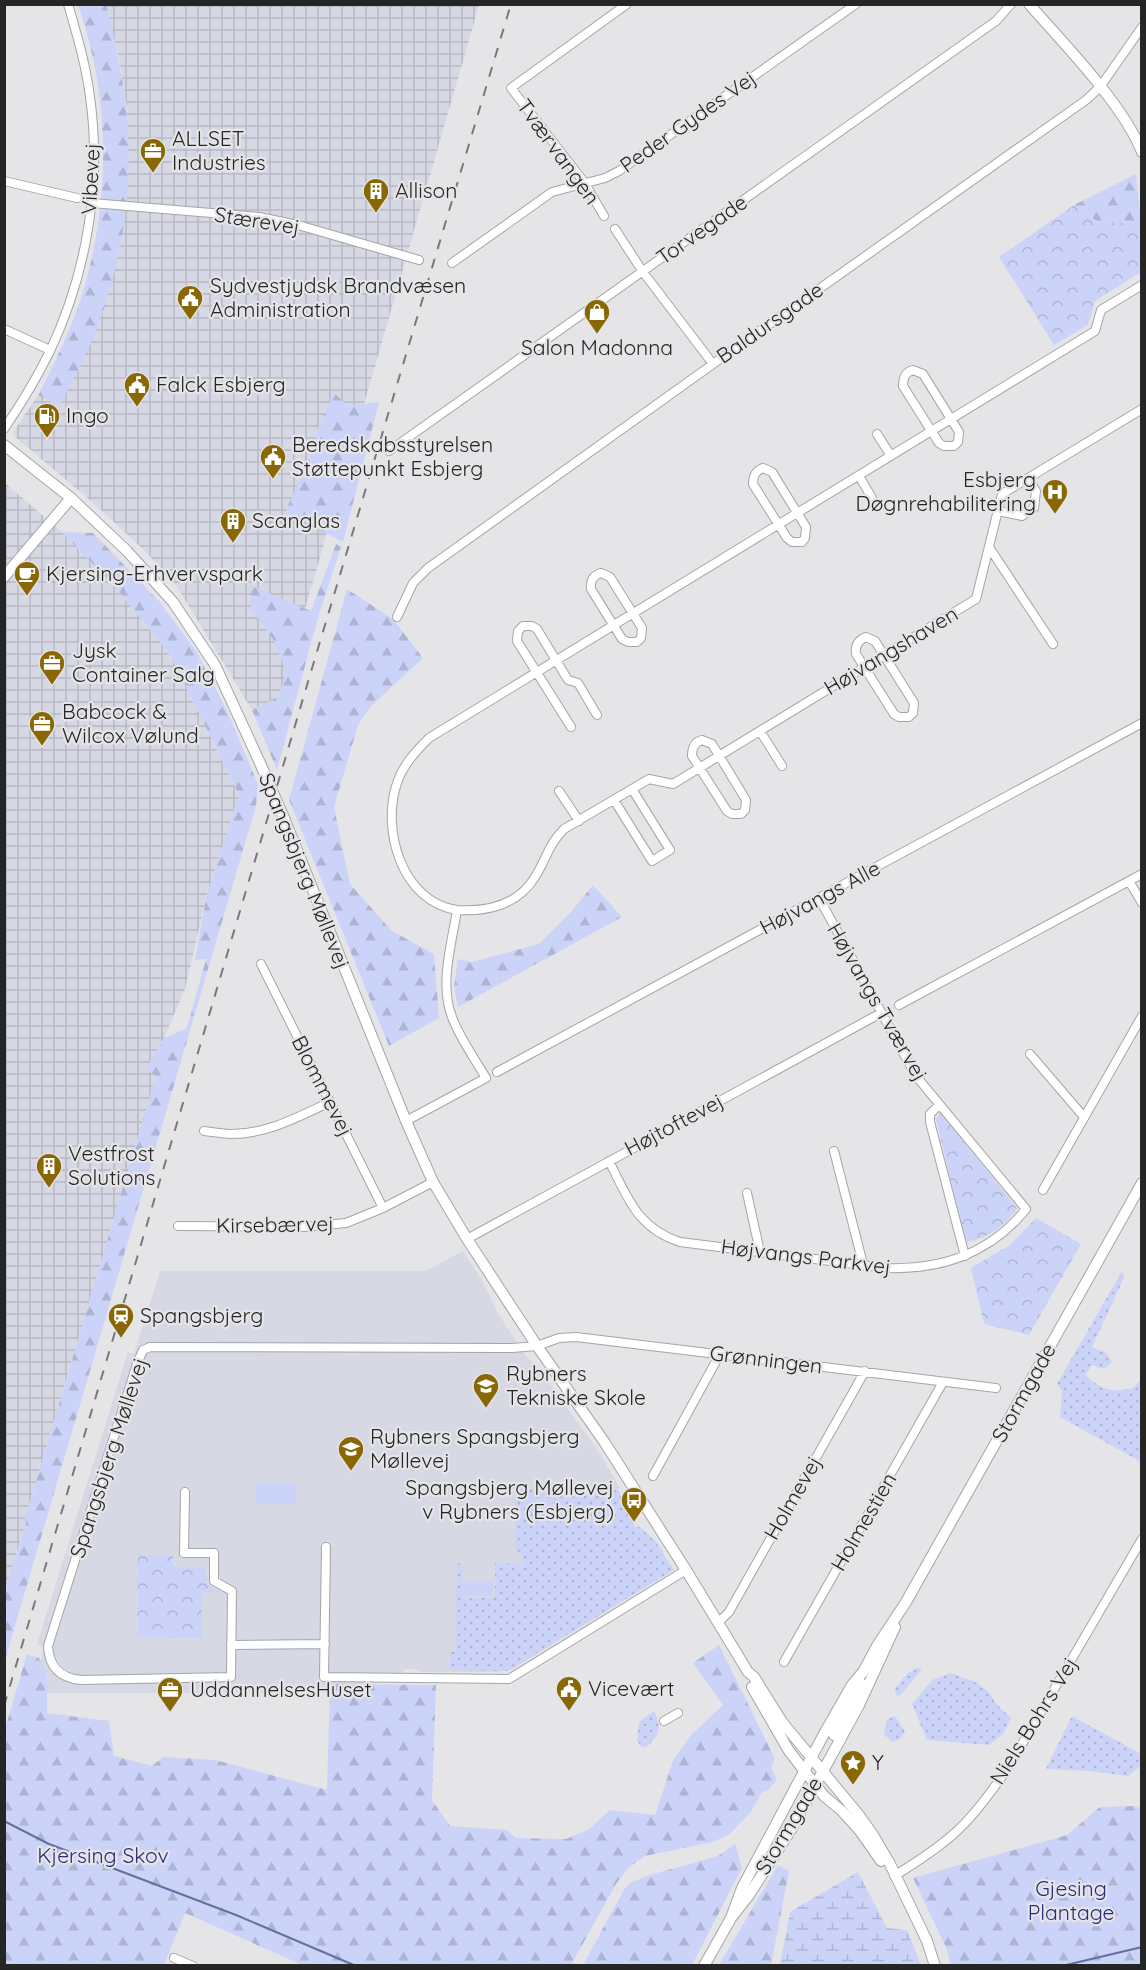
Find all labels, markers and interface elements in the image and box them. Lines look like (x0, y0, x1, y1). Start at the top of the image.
street label: Peder Gydes Vej (614, 65, 760, 178)
street label: Tværvangen (512, 93, 606, 209)
place label: ALLSET Industries (172, 125, 266, 175)
office icon: ALLSET Industries (138, 136, 168, 174)
street label: Vibevej (75, 143, 105, 215)
building icon: Allison (361, 176, 391, 214)
place label: Allison (395, 177, 457, 203)
street label: Torvegade (651, 188, 752, 270)
street label: Stærevej (213, 200, 302, 240)
place label: Sydvestjydsk Brandvæsen Administration (210, 272, 466, 322)
street label: Baldursgade (711, 276, 828, 368)
public building icon: Sydvestjydsk Brandvæsen Administration (175, 283, 205, 321)
shop icon: Salon Madonna (582, 297, 612, 335)
place label: Salon Madonna (521, 334, 673, 360)
public building icon: Falck Esbjerg (122, 370, 152, 408)
place label: Falck Esbjerg (156, 371, 286, 397)
fuel station icon: Ingo (32, 401, 62, 439)
place label: Ingo (66, 402, 109, 428)
place label: Beredskabsstyrelsen Støttepunkt Esbjerg (292, 431, 493, 481)
public building icon: Beredskabsstyrelsen Støttepunkt Esbjerg (258, 442, 288, 480)
place label: Esbjerg Døgnrehabilitering (856, 466, 1036, 516)
hospital icon: Esbjerg Døgnrehabilitering (1040, 477, 1070, 515)
building icon: Scanglas (218, 506, 248, 544)
place label: Scanglas (252, 507, 340, 533)
cafe icon: Kjersing-Erhvervspark (12, 559, 42, 597)
place label: Kjersing-Erhvervspark (46, 560, 263, 586)
street label: Højvangshaven (819, 600, 962, 700)
place label: Jysk Container Salg (72, 637, 215, 687)
office icon: Jysk Container Salg (37, 648, 67, 686)
place label: Babcock & Wilcox Vølund (62, 698, 199, 748)
office icon: Babcock & Wilcox Vølund (27, 709, 57, 747)
street label: Spangsbjerg Møllevej (254, 769, 356, 972)
street label: Højvangs Alle (755, 854, 884, 940)
street label: Højvangs Tværvej (822, 918, 934, 1085)
street label: Blommevej (286, 1031, 359, 1140)
street label: Højtoftevej (620, 1087, 727, 1161)
place label: Vestfrost Solutions (68, 1140, 155, 1190)
building icon: Vestfrost Solutions (34, 1151, 64, 1189)
street label: Kirsebærvej (216, 1210, 334, 1238)
street label: Højvangs Parkvej (720, 1233, 893, 1279)
station icon: Spangsbjerg (106, 1301, 136, 1339)
place label: Spangsbjerg (140, 1302, 263, 1328)
street label: Grønningen (708, 1339, 824, 1379)
street label: Stormgade (985, 1339, 1061, 1447)
street label: Spangsbjerg Møllevej (63, 1354, 153, 1561)
place label: Rybners Tekniske Skole (506, 1360, 646, 1410)
school or university icon: Rybners Tekniske Skole (471, 1371, 501, 1409)
place label: Rybners Spangsbjerg Møllevej (370, 1423, 580, 1473)
school or university icon: Rybners Spangsbjerg Møllevej (336, 1434, 366, 1472)
street label: Holmevej (758, 1451, 826, 1544)
street label: Holmestien (825, 1468, 902, 1575)
place label: Spangsbjerg Møllevej v Rybners (Esbjerg) (405, 1474, 614, 1524)
bus stop icon: Spangsbjerg Møllevej v Rybners (Esbjerg) (619, 1485, 649, 1523)
street label: Niels Bohrs Vej (984, 1652, 1083, 1789)
public building icon: Vicevært (554, 1674, 584, 1712)
office icon: UddannelsesHuset (155, 1675, 185, 1713)
place label: Vicevært (588, 1675, 674, 1701)
place label: UddannelsesHuset (190, 1676, 372, 1702)
place icon: Y (838, 1748, 868, 1786)
place label: Y (872, 1749, 884, 1775)
street label: Stormgade (749, 1772, 827, 1879)
park label: Kjersing Skov (37, 1842, 169, 1868)
park label: Gjesing Plantage (1028, 1875, 1114, 1925)

